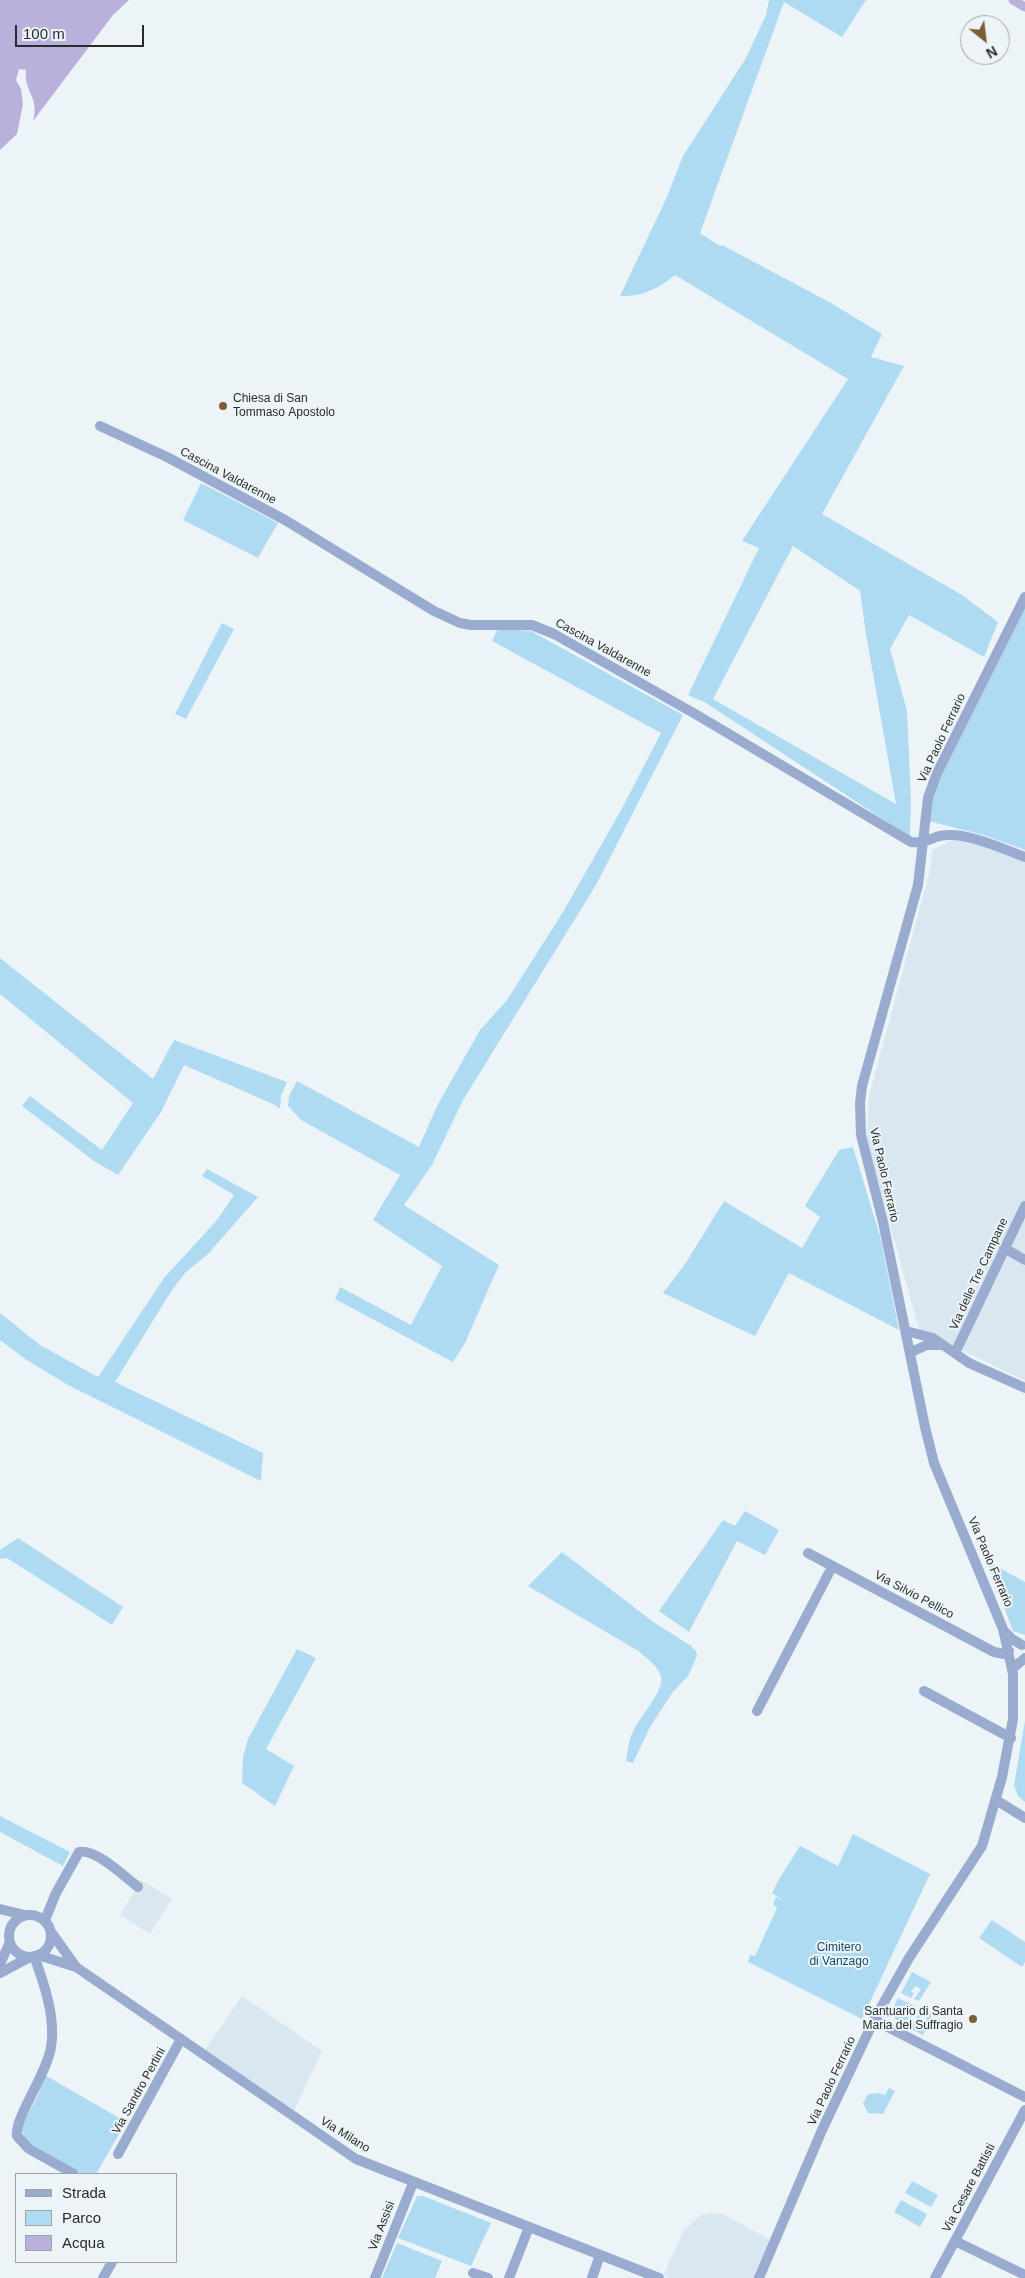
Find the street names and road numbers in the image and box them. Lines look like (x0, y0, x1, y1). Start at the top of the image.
street label: Cascina Valdarenne (177, 444, 279, 508)
street label: Cascina Valdarenne (553, 616, 653, 680)
street label: Via Paolo Ferrario (915, 691, 969, 785)
street label: Via Paolo Ferrario (866, 1126, 902, 1224)
street label: Via delle Tre Campane (947, 1216, 1011, 1332)
street label: Via Paolo Ferrario (965, 1515, 1015, 1609)
street label: Via Silvio Pellico (872, 1568, 956, 1622)
street label: Via Paolo Ferrario (805, 2034, 859, 2128)
street label: Via Sandro Pertini (109, 2045, 169, 2137)
street label: Via Milano (318, 2114, 372, 2156)
street label: Via Cesare Battisti (940, 2141, 998, 2235)
street label: Via Assisi (366, 2199, 398, 2253)

